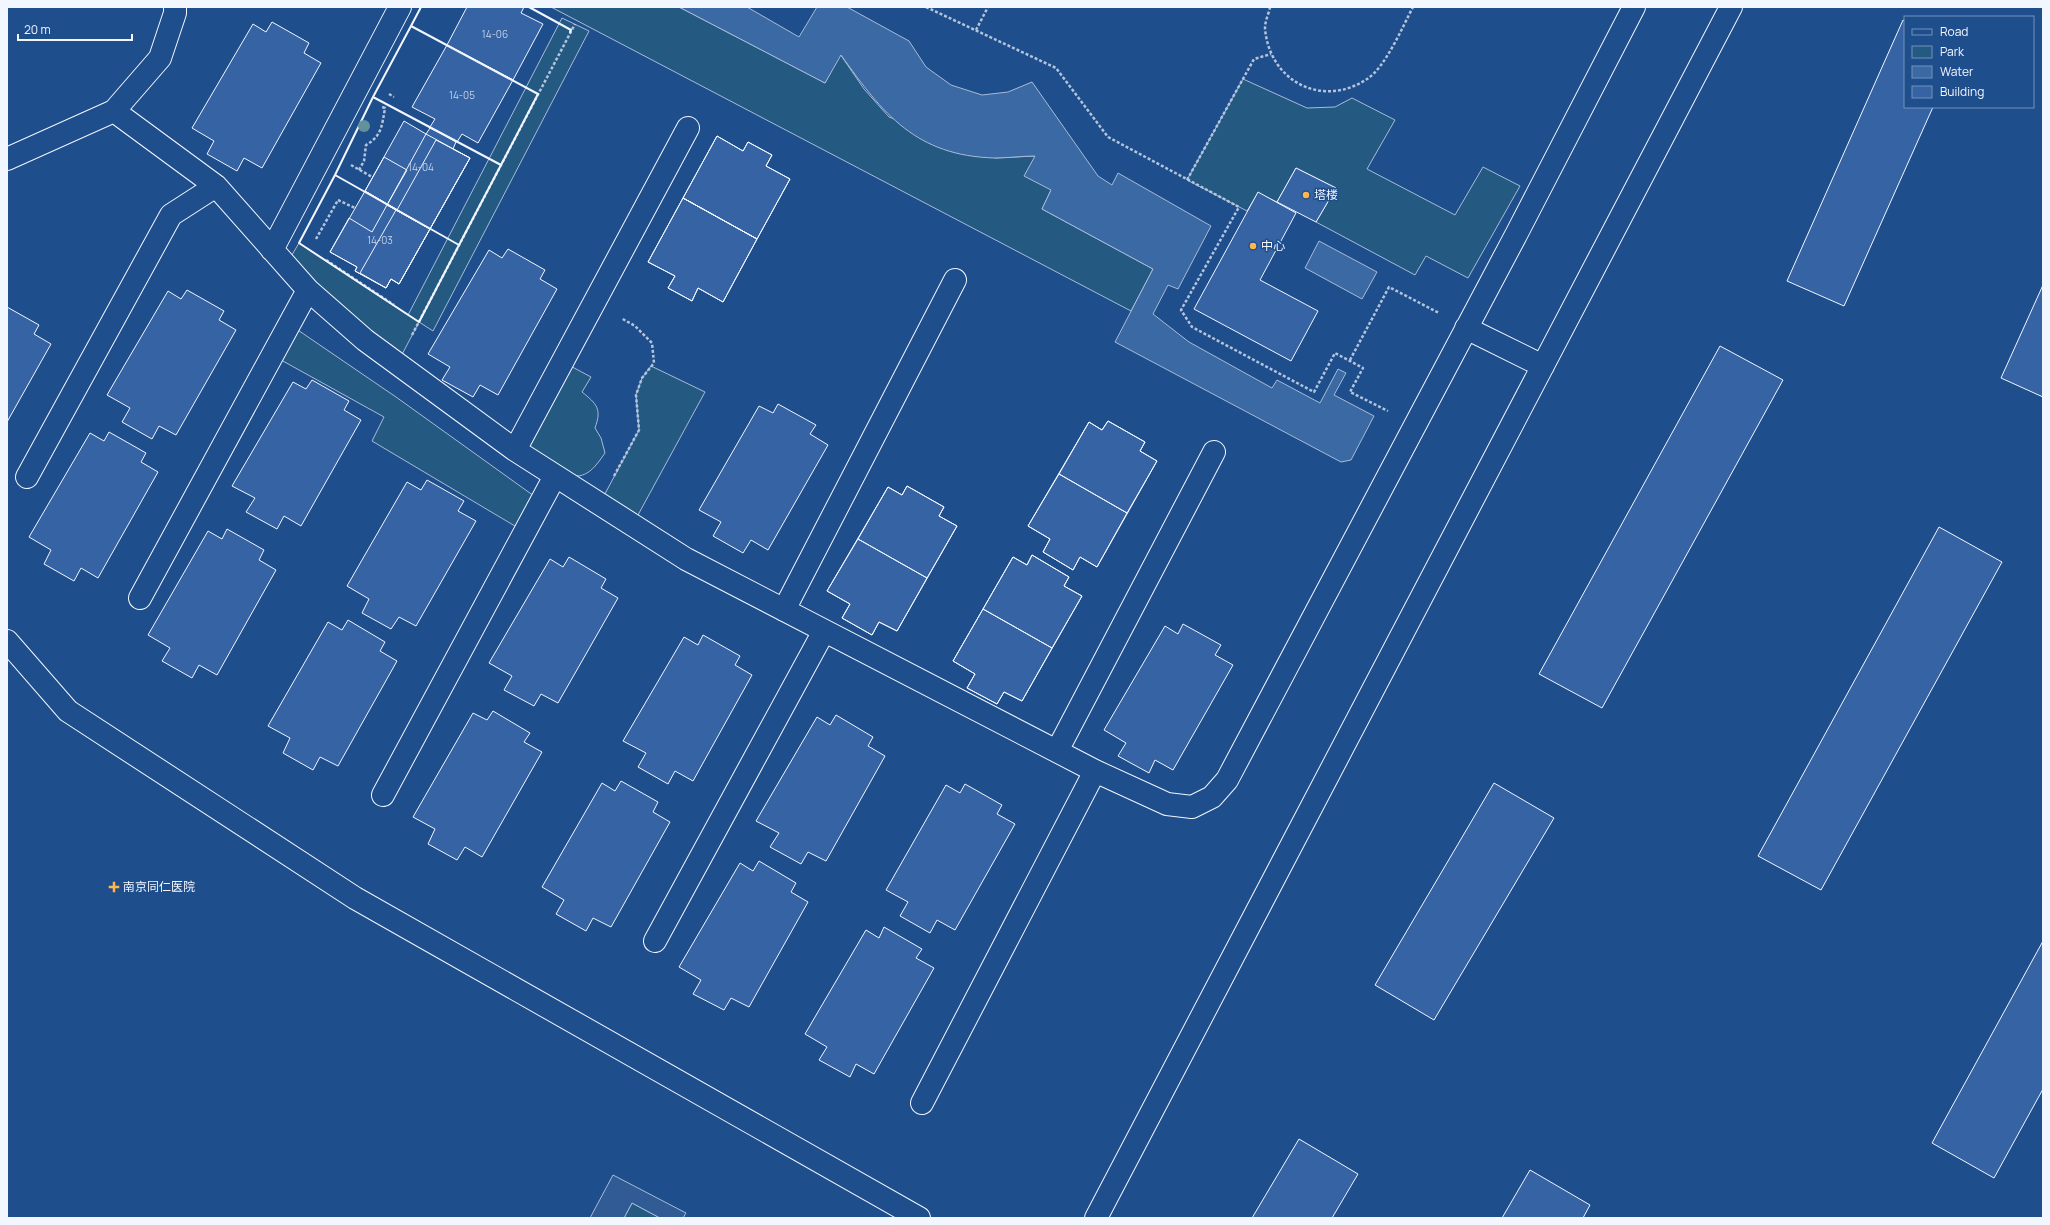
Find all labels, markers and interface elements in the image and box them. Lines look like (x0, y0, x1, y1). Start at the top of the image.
scale bar (18, 16, 132, 42)
legend (1904, 16, 2034, 108)
text: 20 m (24, 21, 51, 38)
text: Road (1940, 23, 1968, 40)
house number: 14-06 (482, 27, 508, 41)
text: Park (1940, 43, 1965, 60)
text: Water (1940, 63, 1974, 80)
text: Building (1940, 83, 1984, 100)
house number: 14-05 (449, 88, 475, 102)
house number: 14-04 (408, 160, 434, 174)
place label: 塔楼 (1314, 186, 1338, 203)
marker: 塔楼 (1301, 190, 1311, 200)
house number: 14-03 (367, 233, 393, 247)
place label: 中心 (1261, 237, 1285, 254)
marker: 中心 (1248, 241, 1258, 251)
place label: 南京同仁医院 (123, 878, 195, 895)
marker: 南京同仁医院 (108, 881, 120, 893)

